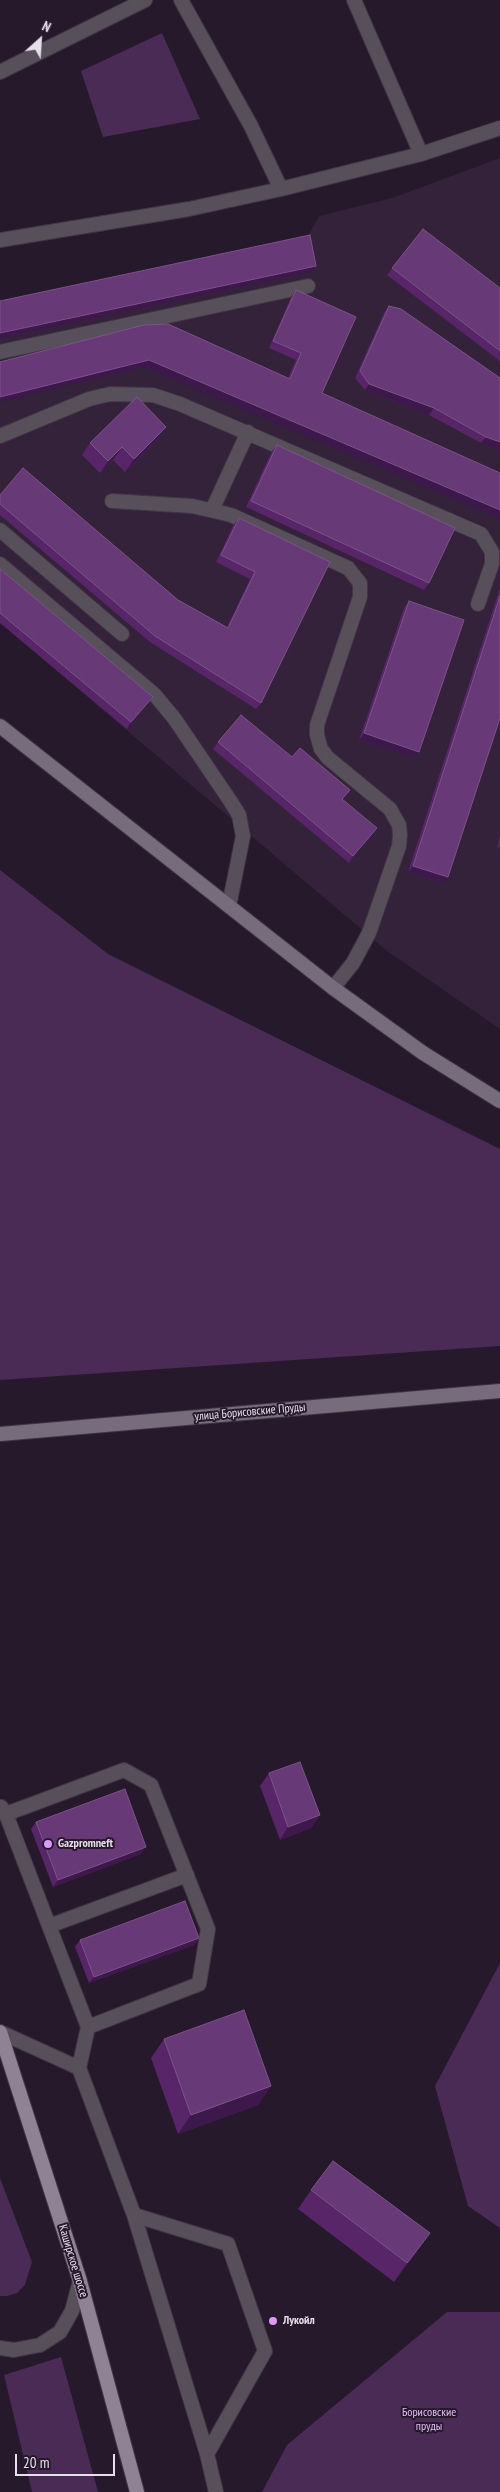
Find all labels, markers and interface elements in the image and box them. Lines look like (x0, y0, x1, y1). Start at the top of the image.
north arrow (15, 15, 65, 65)
text: N (39, 17, 54, 36)
street label: улица Борисовские Пруды (194, 1400, 306, 1424)
place label: Gazpromneft (58, 1837, 113, 1851)
marker: Gazpromneft (42, 1838, 54, 1850)
street label: Каширское шоссе (55, 2223, 91, 2299)
place label: Лукойл (283, 2314, 315, 2328)
marker: Лукойл (267, 2315, 279, 2327)
park label: Борисовские пруды (402, 2406, 456, 2434)
scale bar (18, 2444, 118, 2476)
text: 20 m (23, 2453, 49, 2472)

